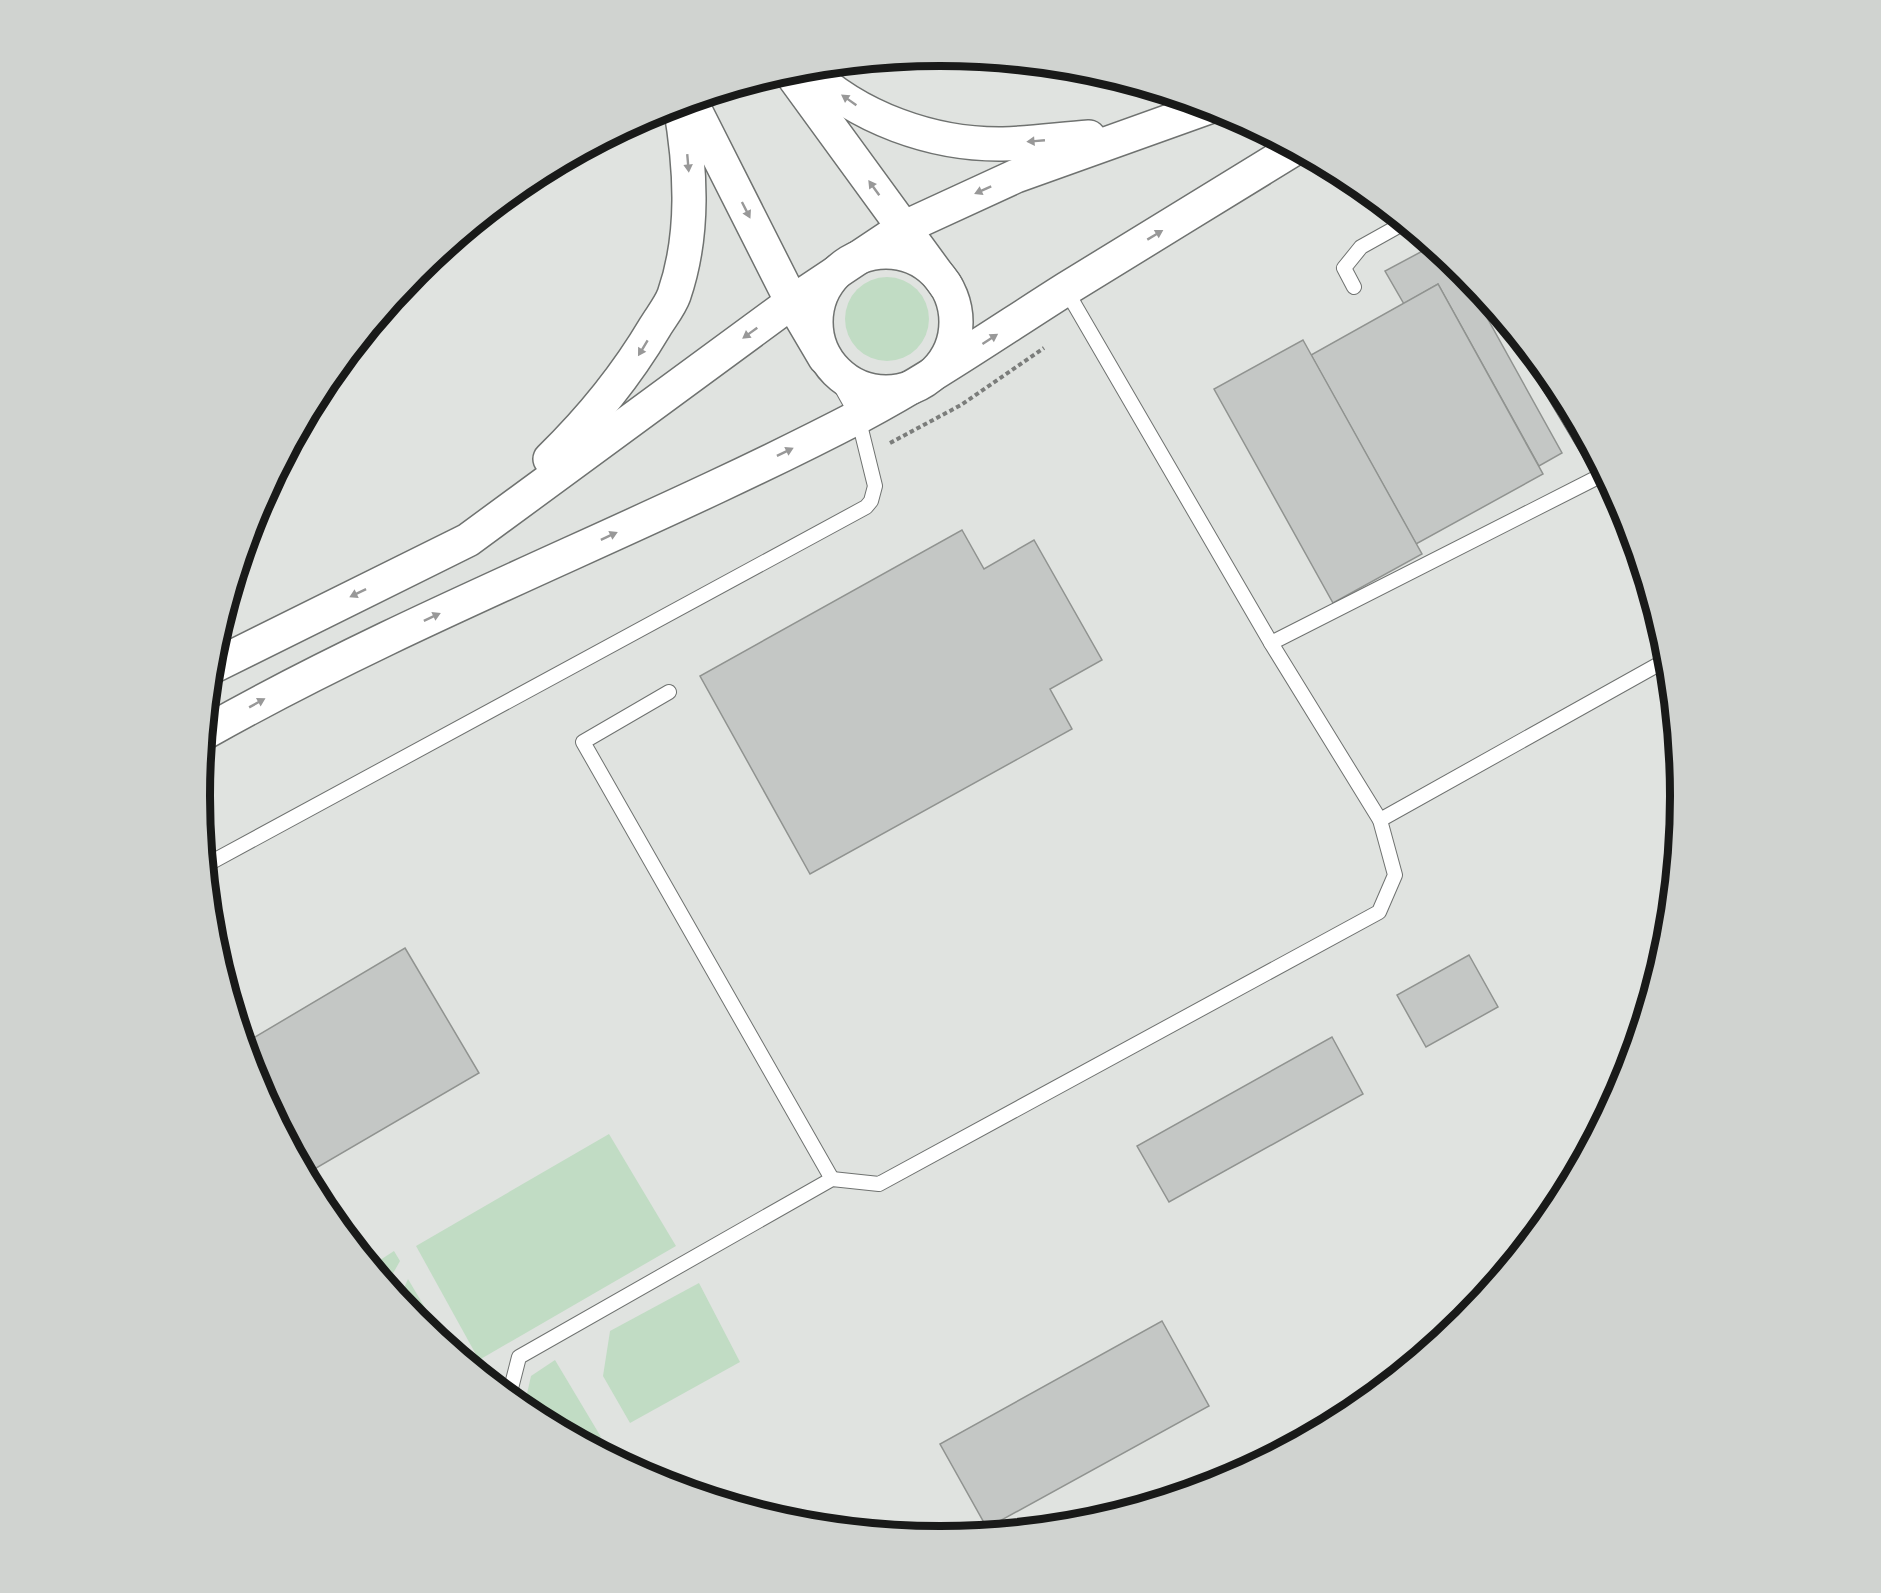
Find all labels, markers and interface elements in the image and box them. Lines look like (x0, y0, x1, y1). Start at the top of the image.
one-way arrow (842, 94, 858, 106)
one-way arrow (1026, 136, 1045, 146)
one-way arrow (683, 153, 693, 172)
one-way arrow (868, 180, 880, 196)
one-way arrow (974, 186, 992, 195)
one-way arrow (741, 202, 751, 219)
one-way arrow (1147, 230, 1163, 241)
one-way arrow (743, 326, 758, 338)
one-way arrow (981, 333, 998, 344)
one-way arrow (637, 340, 648, 356)
one-way arrow (776, 447, 794, 457)
one-way arrow (600, 530, 618, 540)
one-way arrow (350, 589, 367, 598)
one-way arrow (423, 612, 441, 622)
one-way arrow (249, 698, 266, 708)

